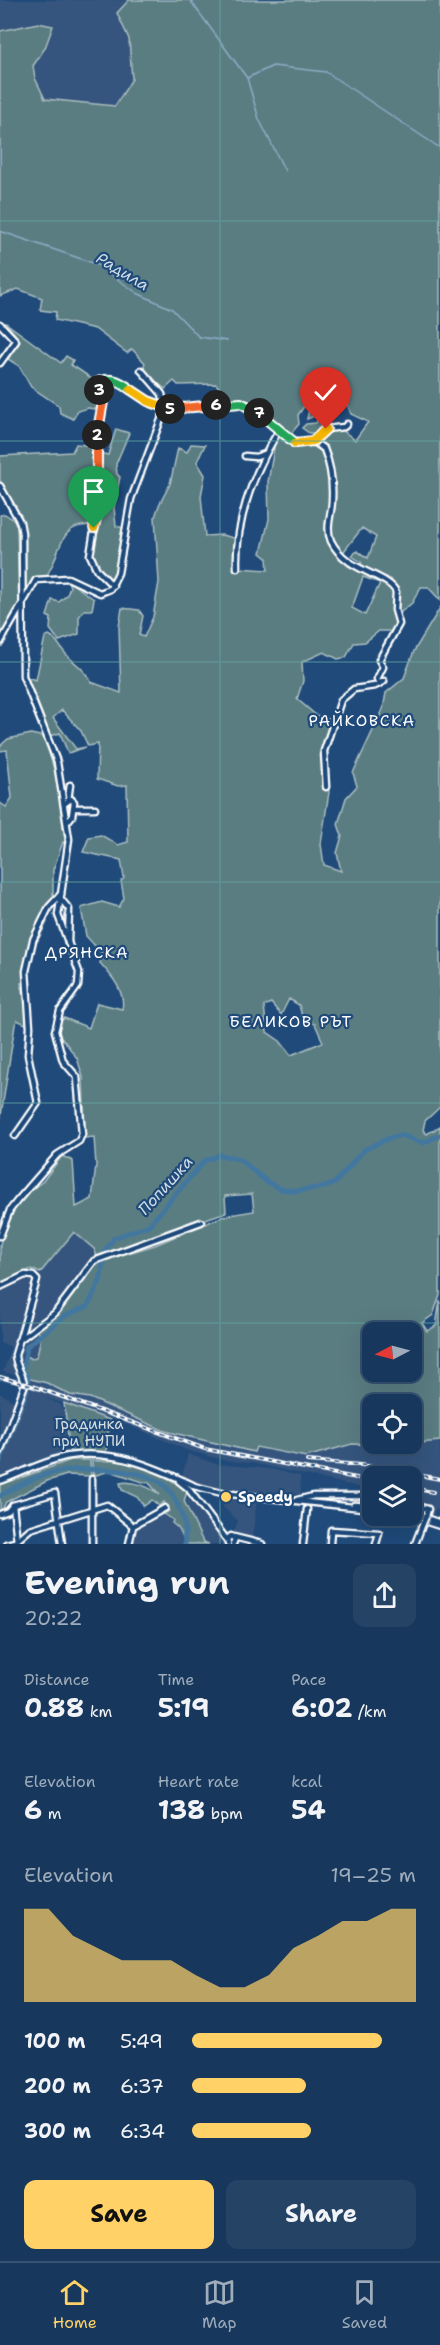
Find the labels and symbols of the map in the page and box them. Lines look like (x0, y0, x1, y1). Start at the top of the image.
water label: Радила (92, 247, 153, 295)
pin (300, 367, 351, 429)
pin: 3 (84, 375, 114, 405)
pin: 6 (201, 390, 231, 420)
pin: 5 (155, 394, 185, 424)
pin: 7 (244, 398, 274, 428)
pin: 2 (82, 420, 112, 450)
pin (68, 466, 119, 528)
district label: РАЙКОВСКА (308, 710, 416, 731)
district label: ДРЯНСКА (45, 942, 129, 963)
district label: БЕЛИКОВ РЪТ (229, 1011, 353, 1032)
water label: Попишка (133, 1151, 197, 1219)
north arrow (362, 1322, 422, 1382)
park label: Градинка при НУПИ (53, 1414, 125, 1451)
place label: Speedy (238, 1487, 293, 1507)
marker: Speedy (219, 1490, 233, 1504)

